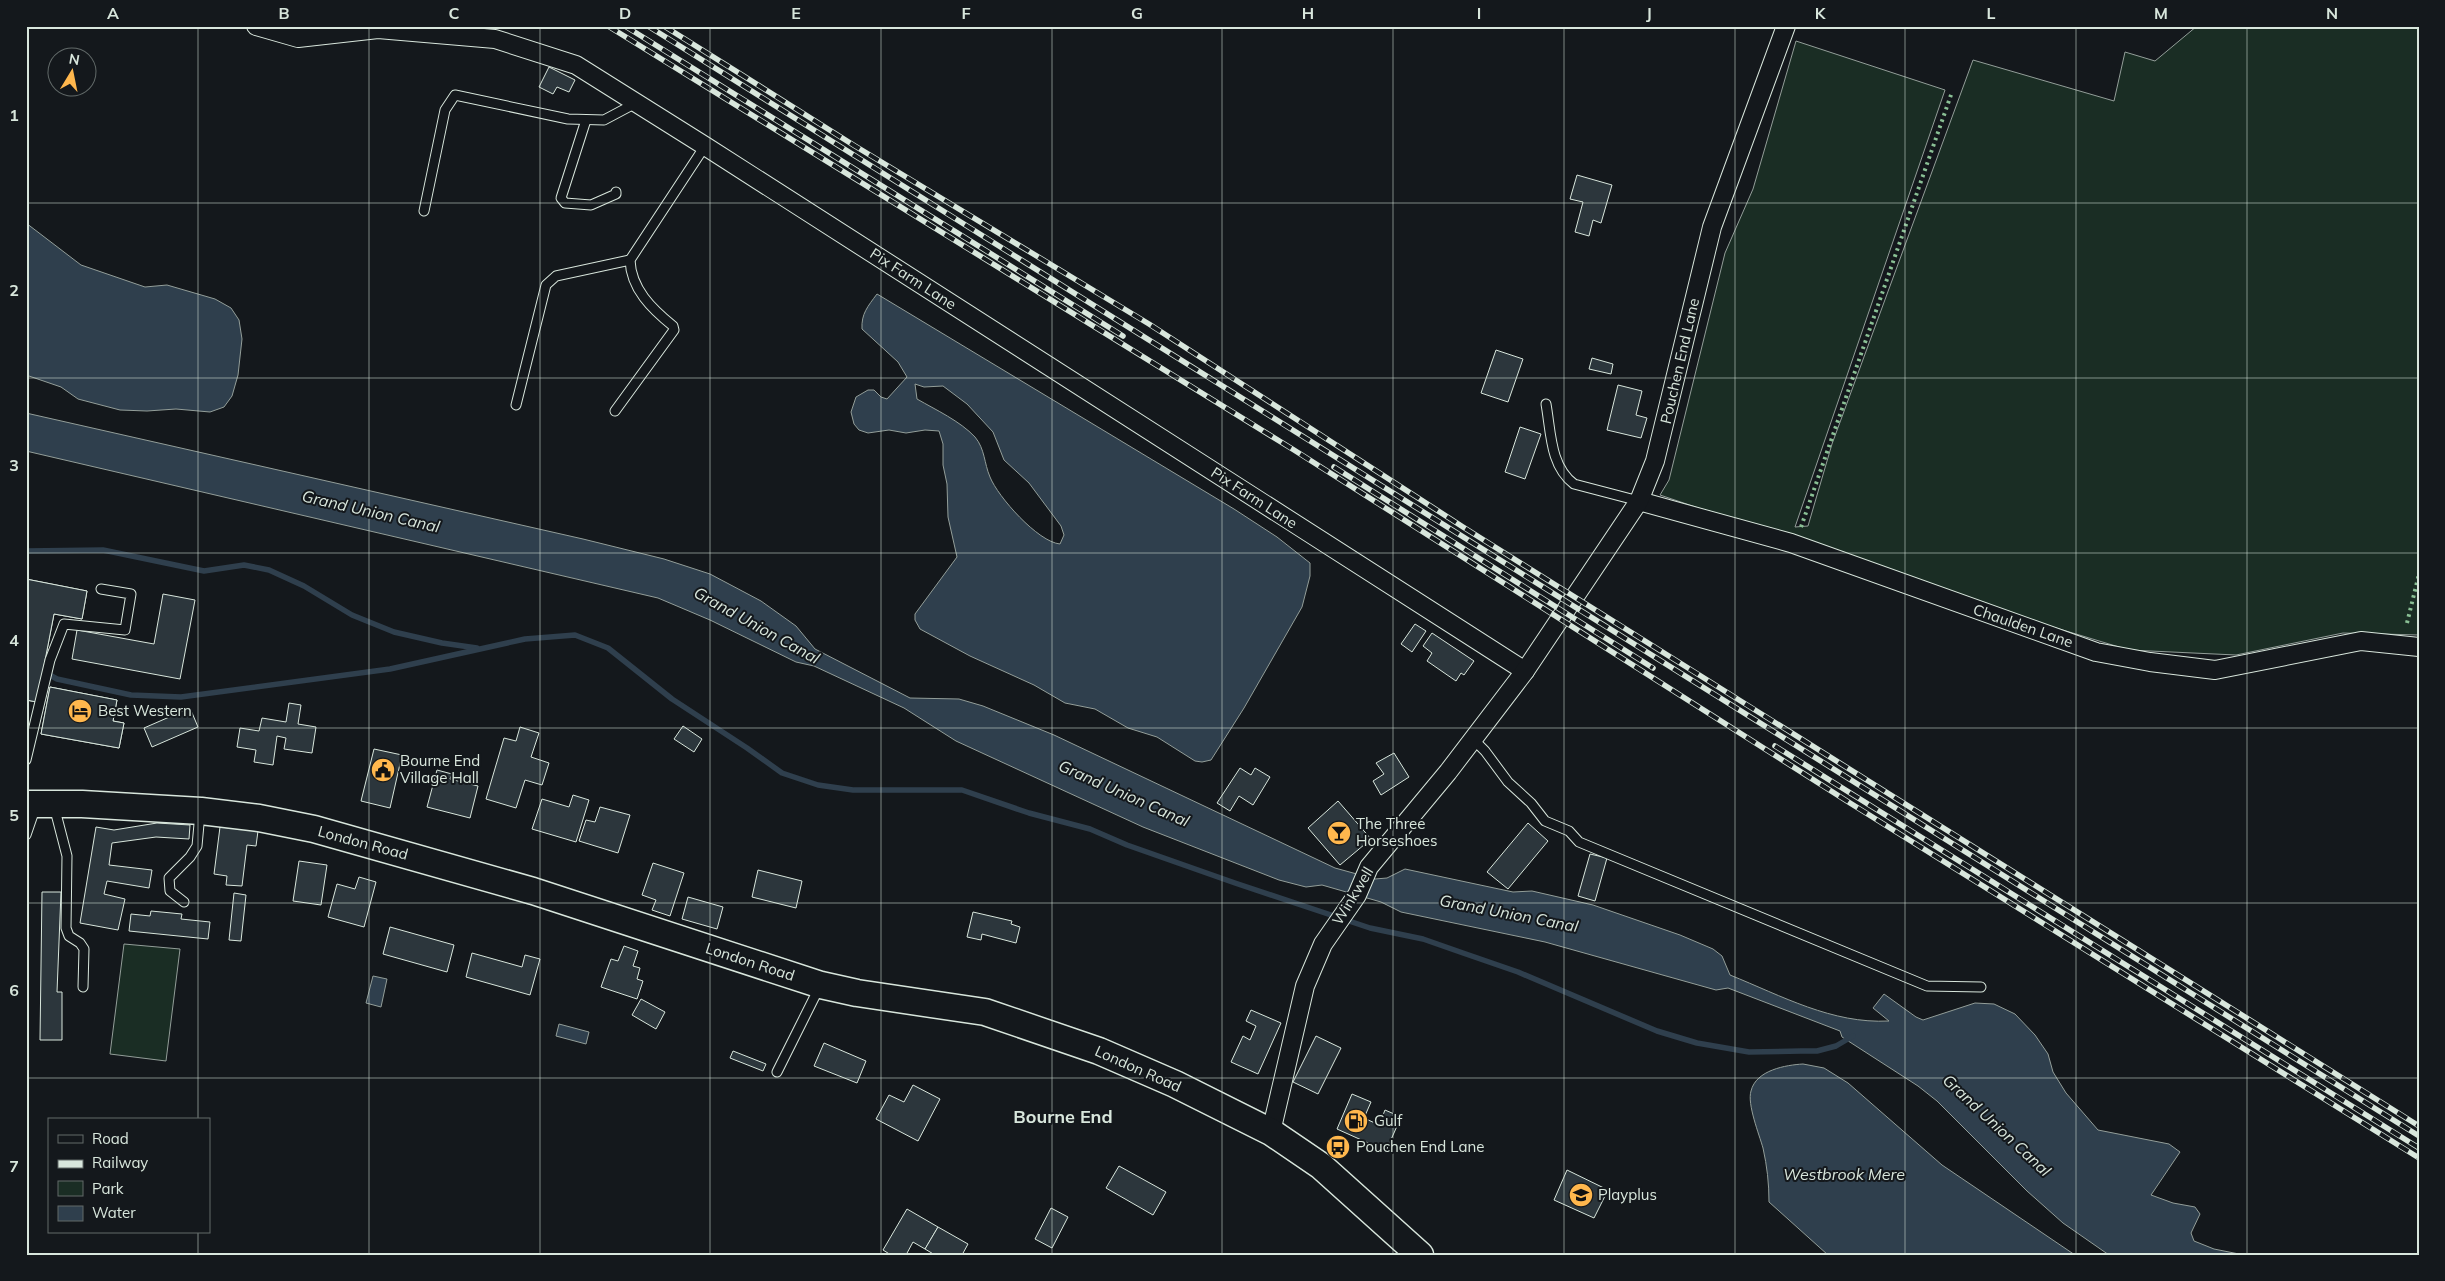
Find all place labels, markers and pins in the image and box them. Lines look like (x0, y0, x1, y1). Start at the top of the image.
hotel icon: Best Western (67, 698, 93, 724)
place label: Best Western (98, 701, 192, 720)
place label: Bourne End Village Hall (400, 751, 480, 787)
public building icon: Bourne End Village Hall (370, 757, 396, 783)
place label: The Three Horseshoes (1356, 814, 1437, 850)
bar icon: The Three Horseshoes (1326, 820, 1352, 846)
fuel station icon: Gulf (1343, 1108, 1369, 1134)
place label: Gulf (1374, 1111, 1403, 1130)
bus stop icon: Pouchen End Lane (1325, 1134, 1351, 1160)
place label: Pouchen End Lane (1356, 1137, 1484, 1156)
school or university icon: Playplus (1568, 1182, 1594, 1208)
place label: Playplus (1598, 1185, 1657, 1204)

